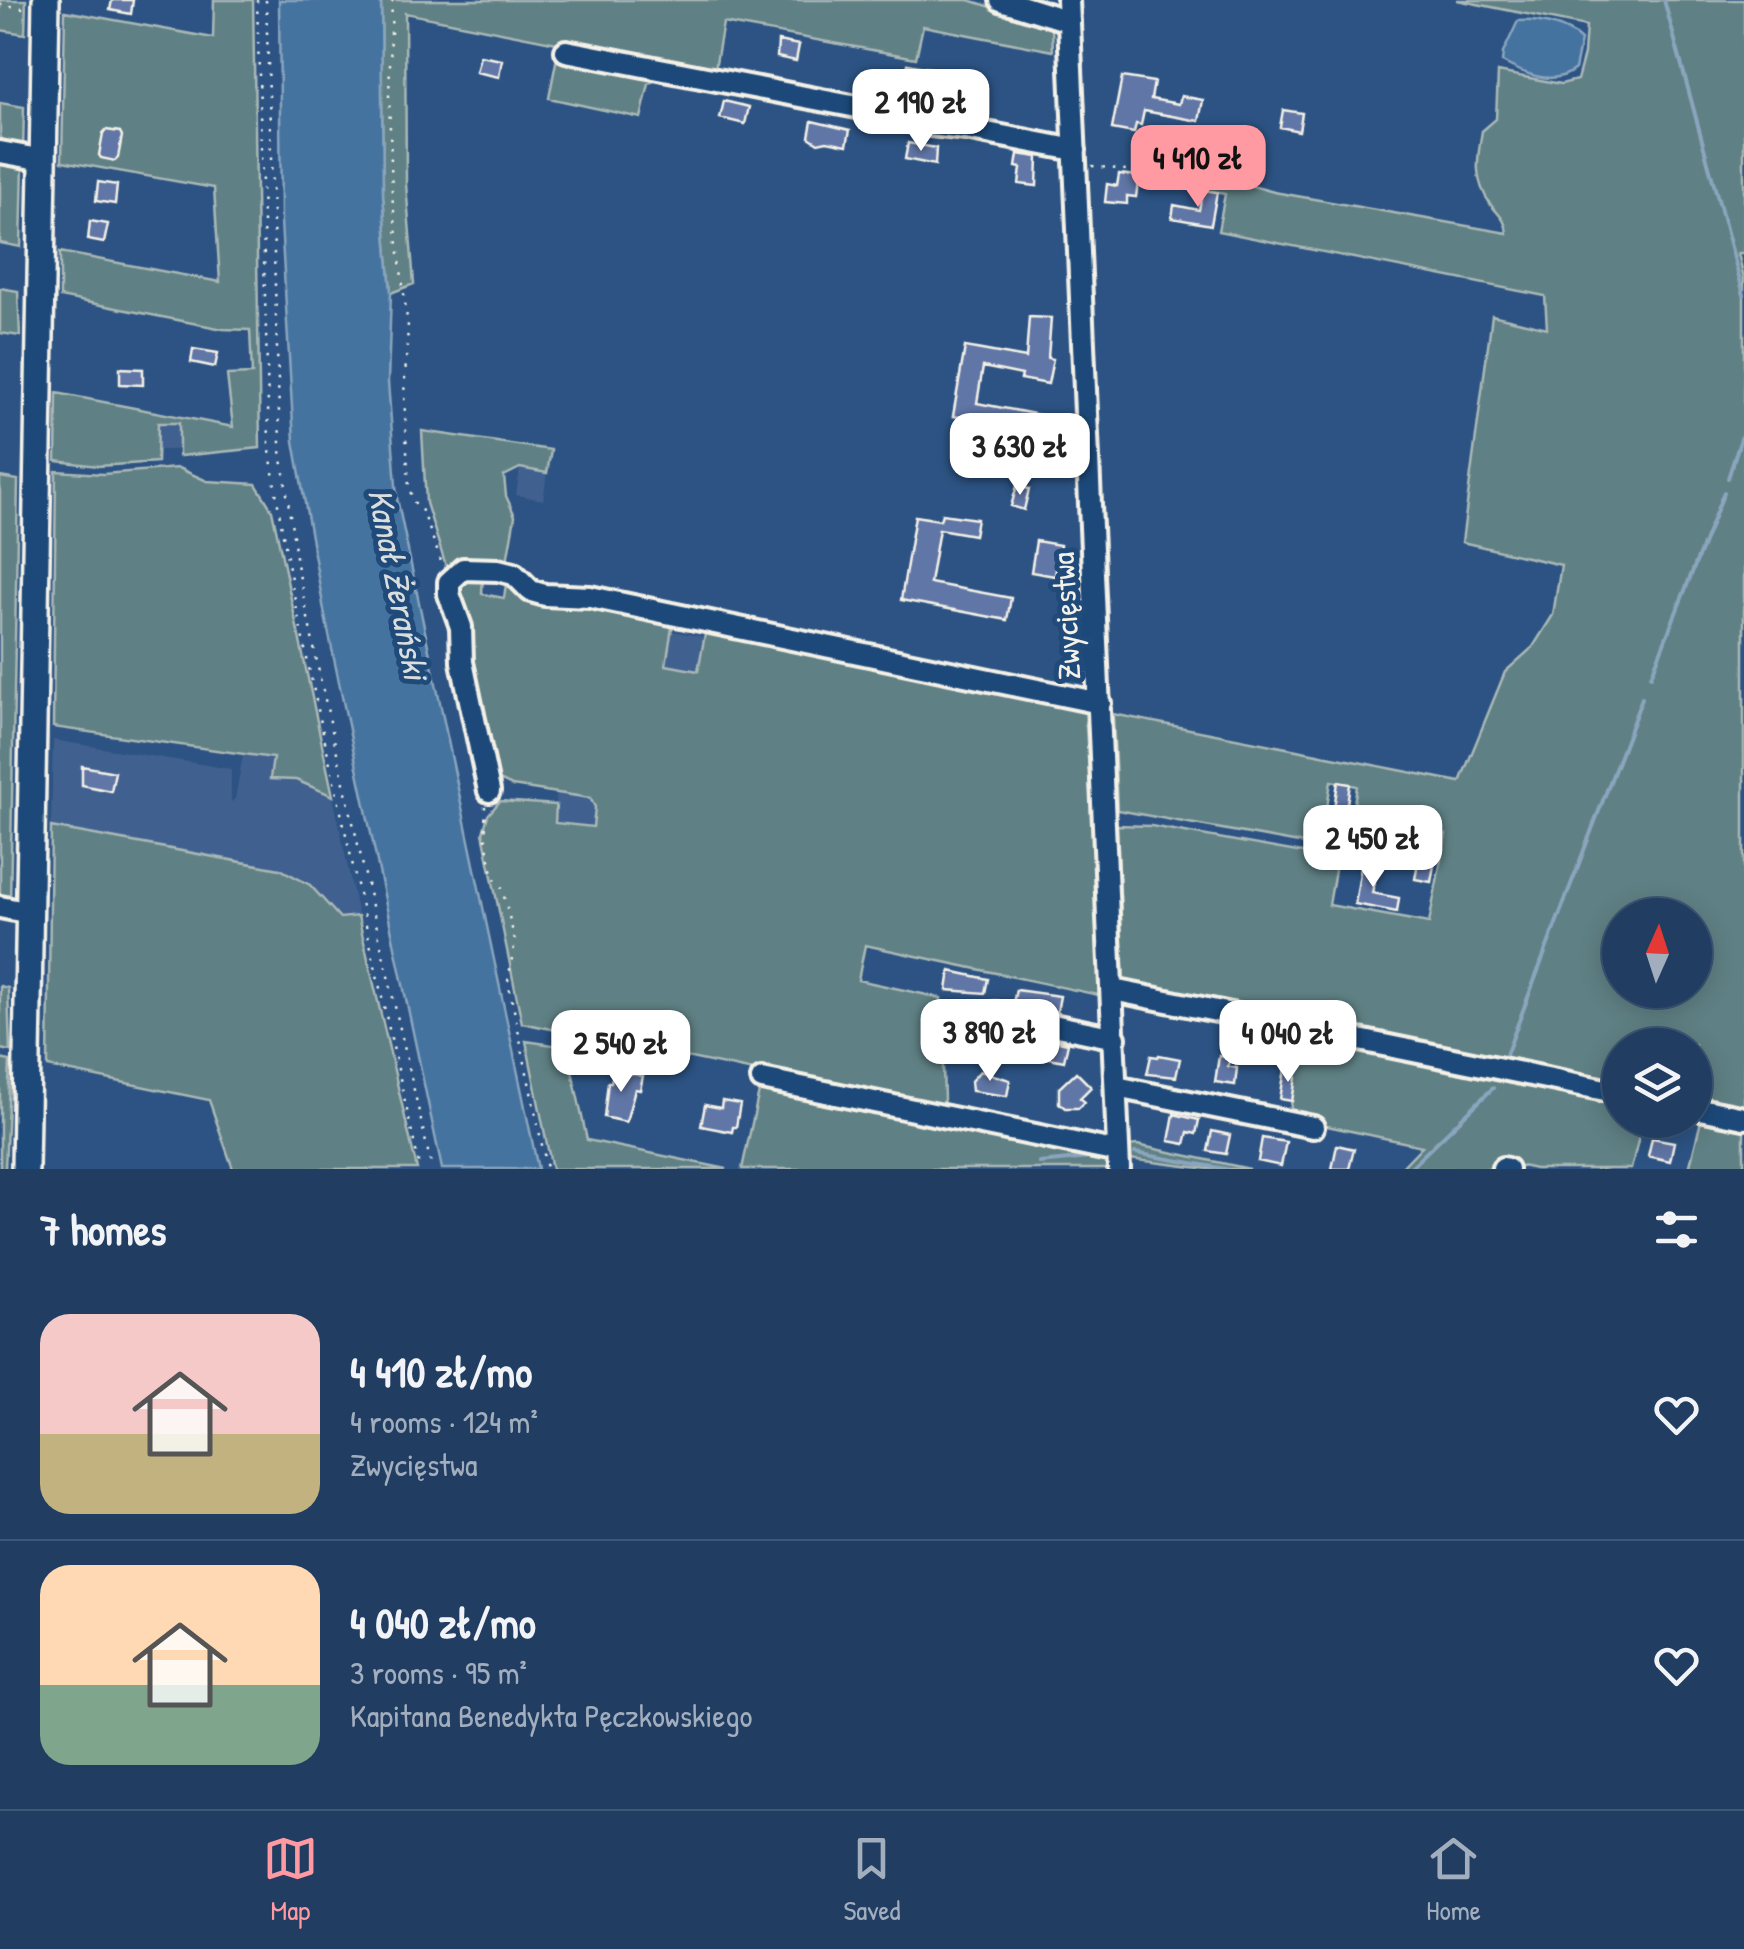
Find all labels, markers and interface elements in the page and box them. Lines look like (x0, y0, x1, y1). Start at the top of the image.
pin: 2 190 zł (818, 69, 1024, 154)
text: 2 190 zł (874, 80, 968, 123)
pin: 4 410 zł (1095, 125, 1301, 210)
text: 4 410 zł (1153, 136, 1243, 179)
pin: 3 630 zł (917, 413, 1123, 498)
text: 3 630 zł (972, 424, 1068, 467)
water label: Kanał Żerański (357, 484, 441, 686)
street label: Zwycięstwa (1041, 551, 1090, 681)
pin: 2 450 zł (1270, 805, 1476, 890)
text: 2 450 zł (1325, 816, 1421, 859)
north arrow (1602, 898, 1712, 1008)
map controls (1602, 898, 1712, 1138)
pin: 3 890 zł (887, 999, 1093, 1084)
pin: 4 040 zł (1185, 1000, 1391, 1085)
pin: 2 540 zł (518, 1010, 724, 1095)
text: 3 890 zł (943, 1010, 1037, 1053)
text: 4 040 zł (1241, 1011, 1335, 1054)
text: 2 540 zł (573, 1021, 669, 1064)
button: layers (1602, 1028, 1712, 1138)
text: 7 homes (40, 1201, 166, 1258)
icon: filters (1649, 1202, 1704, 1257)
text: 4 410 zł/mo (350, 1343, 532, 1400)
icon: home (120, 1354, 240, 1474)
icon: heart (1649, 1387, 1704, 1442)
text: 4 rooms · 124 m² (350, 1400, 538, 1443)
text: Zwycięstwa (350, 1443, 478, 1486)
text: 4 040 zł/mo (350, 1594, 536, 1651)
icon: home (120, 1605, 240, 1725)
icon: heart (1649, 1638, 1704, 1693)
text: 3 rooms · 95 m² (350, 1651, 527, 1694)
text: Kapitana Benedykta Pęczkowskiego (350, 1694, 752, 1737)
tab: Map (263, 1831, 318, 1929)
tab: Saved (843, 1831, 901, 1929)
tab: Home (1426, 1831, 1481, 1929)

